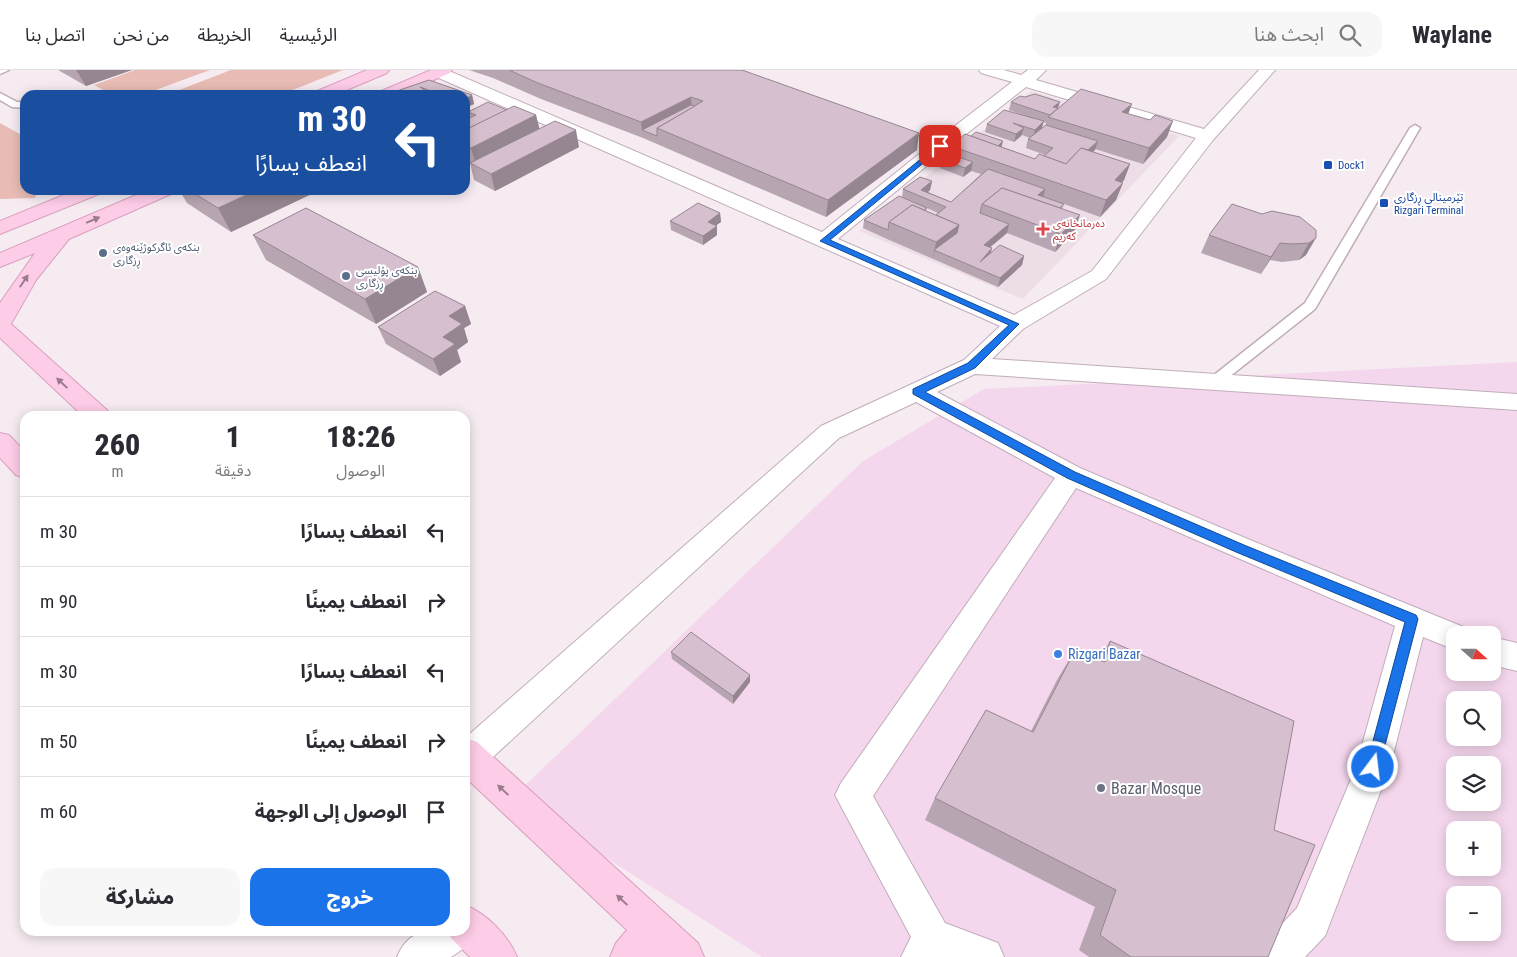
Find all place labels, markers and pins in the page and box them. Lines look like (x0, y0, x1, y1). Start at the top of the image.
pin (919, 125, 961, 167)
marker: Dock1 (1322, 159, 1334, 171)
place label: Dock1 (1338, 159, 1365, 172)
place label: تێرمینالی ڕزگاری Rizgari Terminal (1394, 191, 1464, 217)
marker: تێرمینالی ڕزگاری Rizgari Terminal (1378, 197, 1390, 209)
place label: دەرمانخانەی کەریم (1053, 217, 1105, 245)
marker: دەرمانخانەی کەریم (1037, 223, 1049, 235)
place label: بنکەی ئاگرکوژێنەوەی ڕزگاری (113, 241, 200, 269)
marker: بنکەی ئاگرکوژێنەوەی ڕزگاری (97, 247, 109, 259)
place label: بنکەی پۆلیسی ڕزگاری (356, 264, 417, 292)
marker: بنکەی پۆلیسی ڕزگاری (340, 270, 352, 282)
place label: Rizgari Bazar (1068, 646, 1140, 662)
marker: Rizgari Bazar (1052, 648, 1064, 660)
place label: Bazar Mosque (1111, 779, 1201, 798)
marker: Bazar Mosque (1095, 782, 1107, 794)

